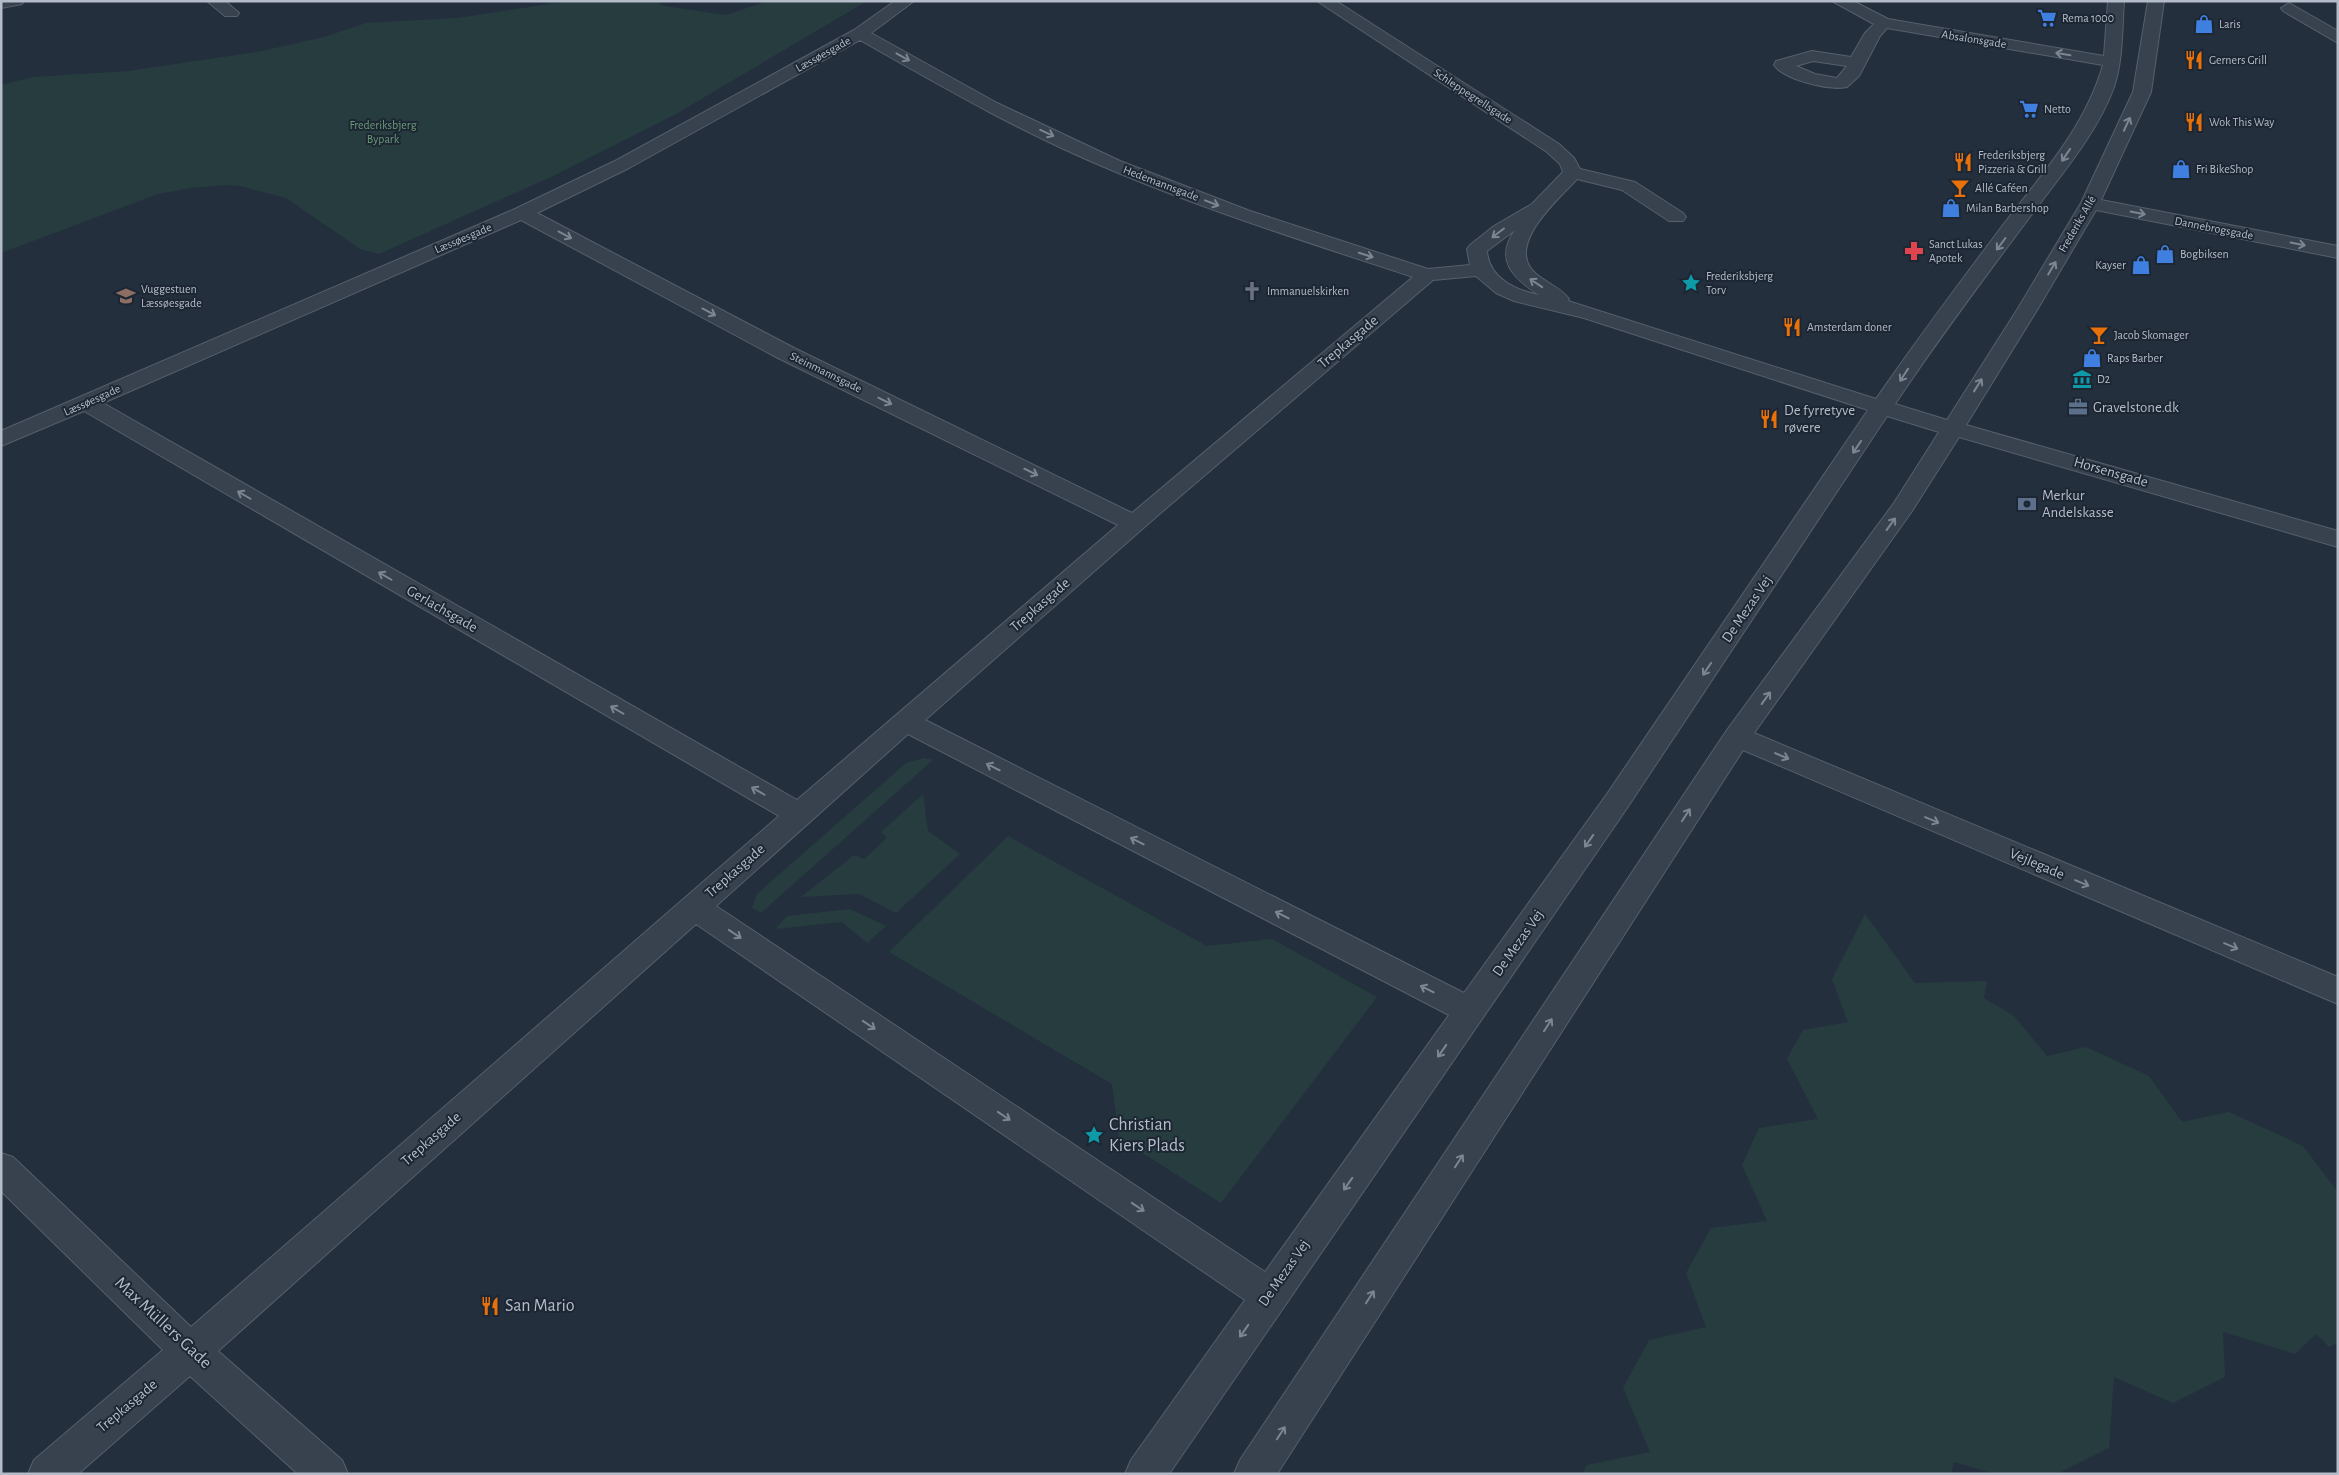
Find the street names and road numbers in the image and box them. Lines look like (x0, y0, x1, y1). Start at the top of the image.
street label: Absalonsgade (1941, 28, 2007, 50)
street label: Læssøesgade (793, 34, 853, 74)
street label: Schleppegrellsgade (1432, 66, 1514, 126)
street label: Hedemannsgade (1122, 163, 1200, 203)
street label: Frederiks Allé (2056, 194, 2098, 254)
street label: Dannebrogsgade (2174, 214, 2254, 242)
street label: Læssøesgade (433, 221, 493, 255)
street label: Trepkasgade (1315, 313, 1381, 371)
street label: Steinmannsgade (788, 349, 864, 395)
street label: Læssøesgade (62, 382, 122, 418)
street label: Horsensgade (2072, 454, 2150, 490)
street label: De Mezas Vej (1719, 573, 1775, 645)
street label: Trepkasgade (1007, 575, 1073, 635)
street label: Gerlachsgade (404, 583, 480, 635)
street label: Trepkasgade (702, 841, 768, 901)
street label: Vejlegade (2007, 846, 2067, 882)
street label: De Mezas Vej (1490, 907, 1546, 979)
street label: Trepkasgade (398, 1109, 464, 1169)
street label: De Mezas Vej (1256, 1237, 1312, 1309)
street label: Max Müllers Gade (111, 1274, 215, 1372)
street label: Trepkasgade (94, 1377, 160, 1435)

